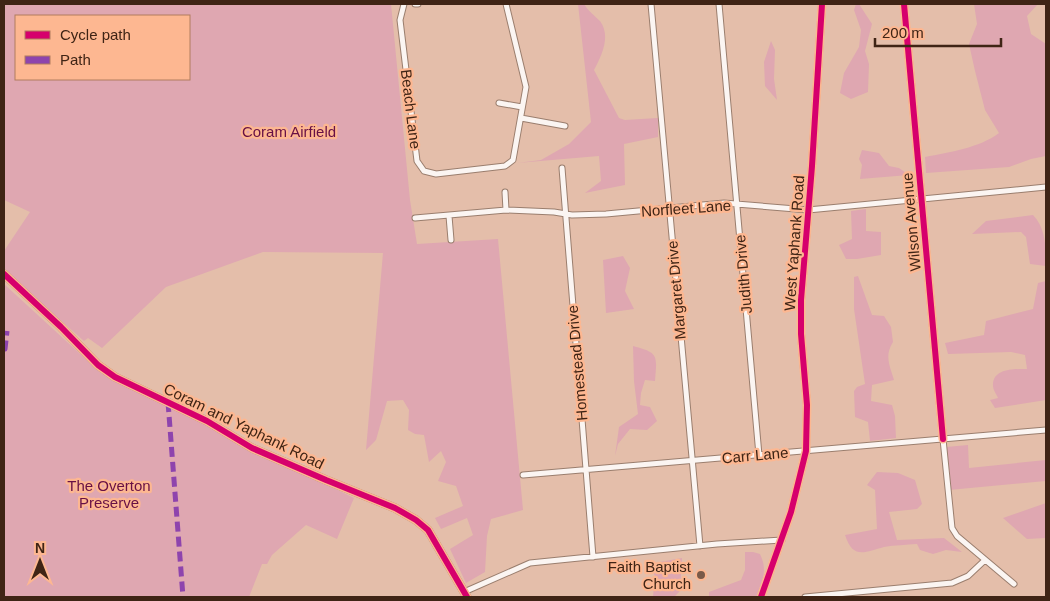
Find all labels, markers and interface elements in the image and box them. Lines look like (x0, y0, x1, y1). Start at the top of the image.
legend (15, 15, 190, 80)
scale bar (875, 15, 1001, 47)
text: 200 m (882, 24, 924, 41)
text: Cycle path (60, 26, 131, 43)
text: Path (60, 51, 91, 68)
street label: Beach Lane (398, 68, 424, 150)
park label: Coram Airfield (242, 123, 336, 140)
street label: Wilson Avenue (898, 172, 924, 272)
street label: West Yaphank Road (781, 175, 807, 311)
street label: Norfleet Lane (640, 196, 732, 220)
street label: Judith Drive (731, 234, 755, 314)
street label: Margaret Drive (663, 240, 689, 340)
street label: Homestead Drive (563, 305, 591, 421)
street label: Coram and Yaphank Road (161, 380, 327, 472)
street label: Carr Lane (721, 444, 789, 466)
park label: The Overton Preserve (67, 477, 151, 511)
north arrow (15, 536, 65, 586)
text: N (35, 540, 45, 556)
place label: Faith Baptist Church (608, 558, 692, 592)
marker: Faith Baptist Church (695, 569, 707, 581)

